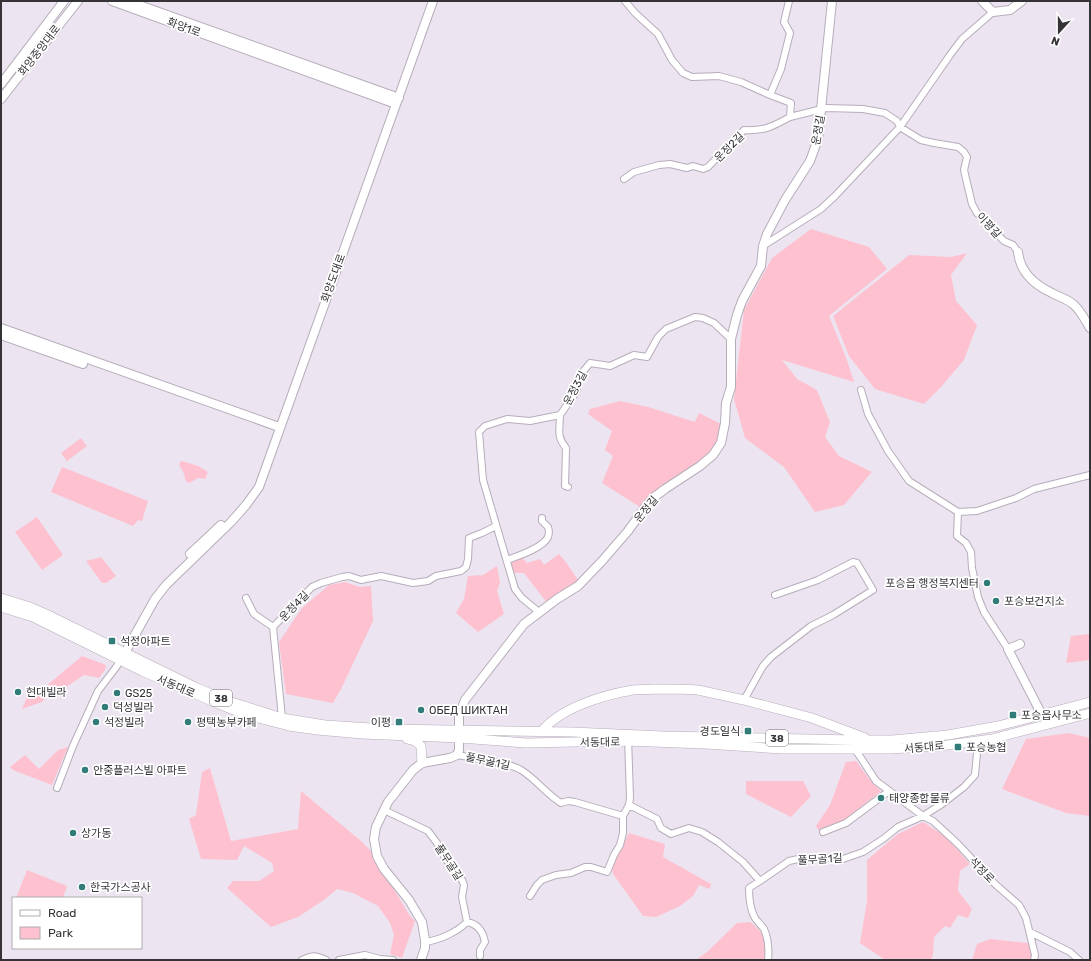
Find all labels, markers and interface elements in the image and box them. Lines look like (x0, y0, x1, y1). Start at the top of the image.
north arrow (1039, 12, 1079, 52)
street label: 화양1로 (165, 15, 203, 40)
street label: 화양중앙대로 (16, 22, 63, 78)
text: N (1049, 33, 1062, 48)
street label: 운정길 (809, 114, 828, 146)
street label: 운정2길 (712, 130, 747, 165)
street label: 이평길 (974, 210, 1004, 241)
street label: 화양도대로 (319, 252, 348, 304)
street label: 운정3길 (561, 369, 590, 408)
street label: 운정길 (632, 494, 661, 525)
place label: 포승읍 행정복지센터 (885, 577, 979, 590)
marker: 포승읍 행정복지센터 (982, 578, 992, 588)
street label: 운정4길 (277, 588, 312, 624)
place label: 포승보건지소 (1004, 595, 1065, 608)
marker: 포승보건지소 (991, 596, 1001, 606)
place label: 석정아파트 (120, 635, 171, 648)
marker: 석정아파트 (107, 636, 117, 646)
street label: 서동대로 (155, 673, 197, 700)
place label: 현대빌라 (26, 686, 66, 699)
marker: 현대빌라 (13, 687, 23, 697)
place label: GS25 (125, 687, 153, 700)
marker: GS25 (112, 688, 122, 698)
road number: 38 (210, 690, 232, 706)
place label: 덕성빌라 (113, 701, 153, 714)
marker: 덕성빌라 (100, 702, 110, 712)
place label: ОБЕД ШИКТАН (429, 704, 508, 717)
marker: ОБЕД ШИКТАН (416, 705, 426, 715)
place label: 포승읍사무소 (1021, 709, 1082, 722)
marker: 포승읍사무소 (1008, 710, 1018, 720)
place label: 석정빌라 (104, 716, 144, 729)
place label: 평택농부카페 (196, 716, 257, 729)
place label: 이평 (371, 716, 391, 729)
marker: 석정빌라 (91, 717, 101, 727)
marker: 평택농부카페 (183, 717, 193, 727)
marker: 이평 (394, 717, 404, 727)
place label: 경도일식 (700, 725, 740, 738)
marker: 경도일식 (743, 726, 753, 736)
road number: 38 (766, 730, 788, 746)
street label: 서동대로 (580, 736, 620, 749)
street label: 서동대로 (903, 739, 945, 756)
place label: 포승농협 (966, 741, 1006, 754)
marker: 포승농협 (953, 742, 963, 752)
street label: 풀무골1길 (464, 750, 511, 773)
place label: 안중플러스빌 아파트 (93, 764, 187, 777)
marker: 안중플러스빌 아파트 (80, 765, 90, 775)
place label: 태양종합물류 (889, 792, 950, 805)
marker: 태양종합물류 (876, 793, 886, 803)
place label: 상가동 (81, 827, 111, 840)
marker: 상가동 (68, 828, 78, 838)
street label: 풀무골길 (432, 842, 465, 883)
street label: 풀무골1길 (797, 852, 843, 867)
street label: 석정로 (966, 855, 997, 886)
place label: 한국가스공사 (90, 881, 151, 894)
marker: 한국가스공사 (77, 882, 87, 892)
legend (12, 897, 142, 949)
text: Road (48, 906, 76, 920)
text: Park (48, 926, 74, 940)

